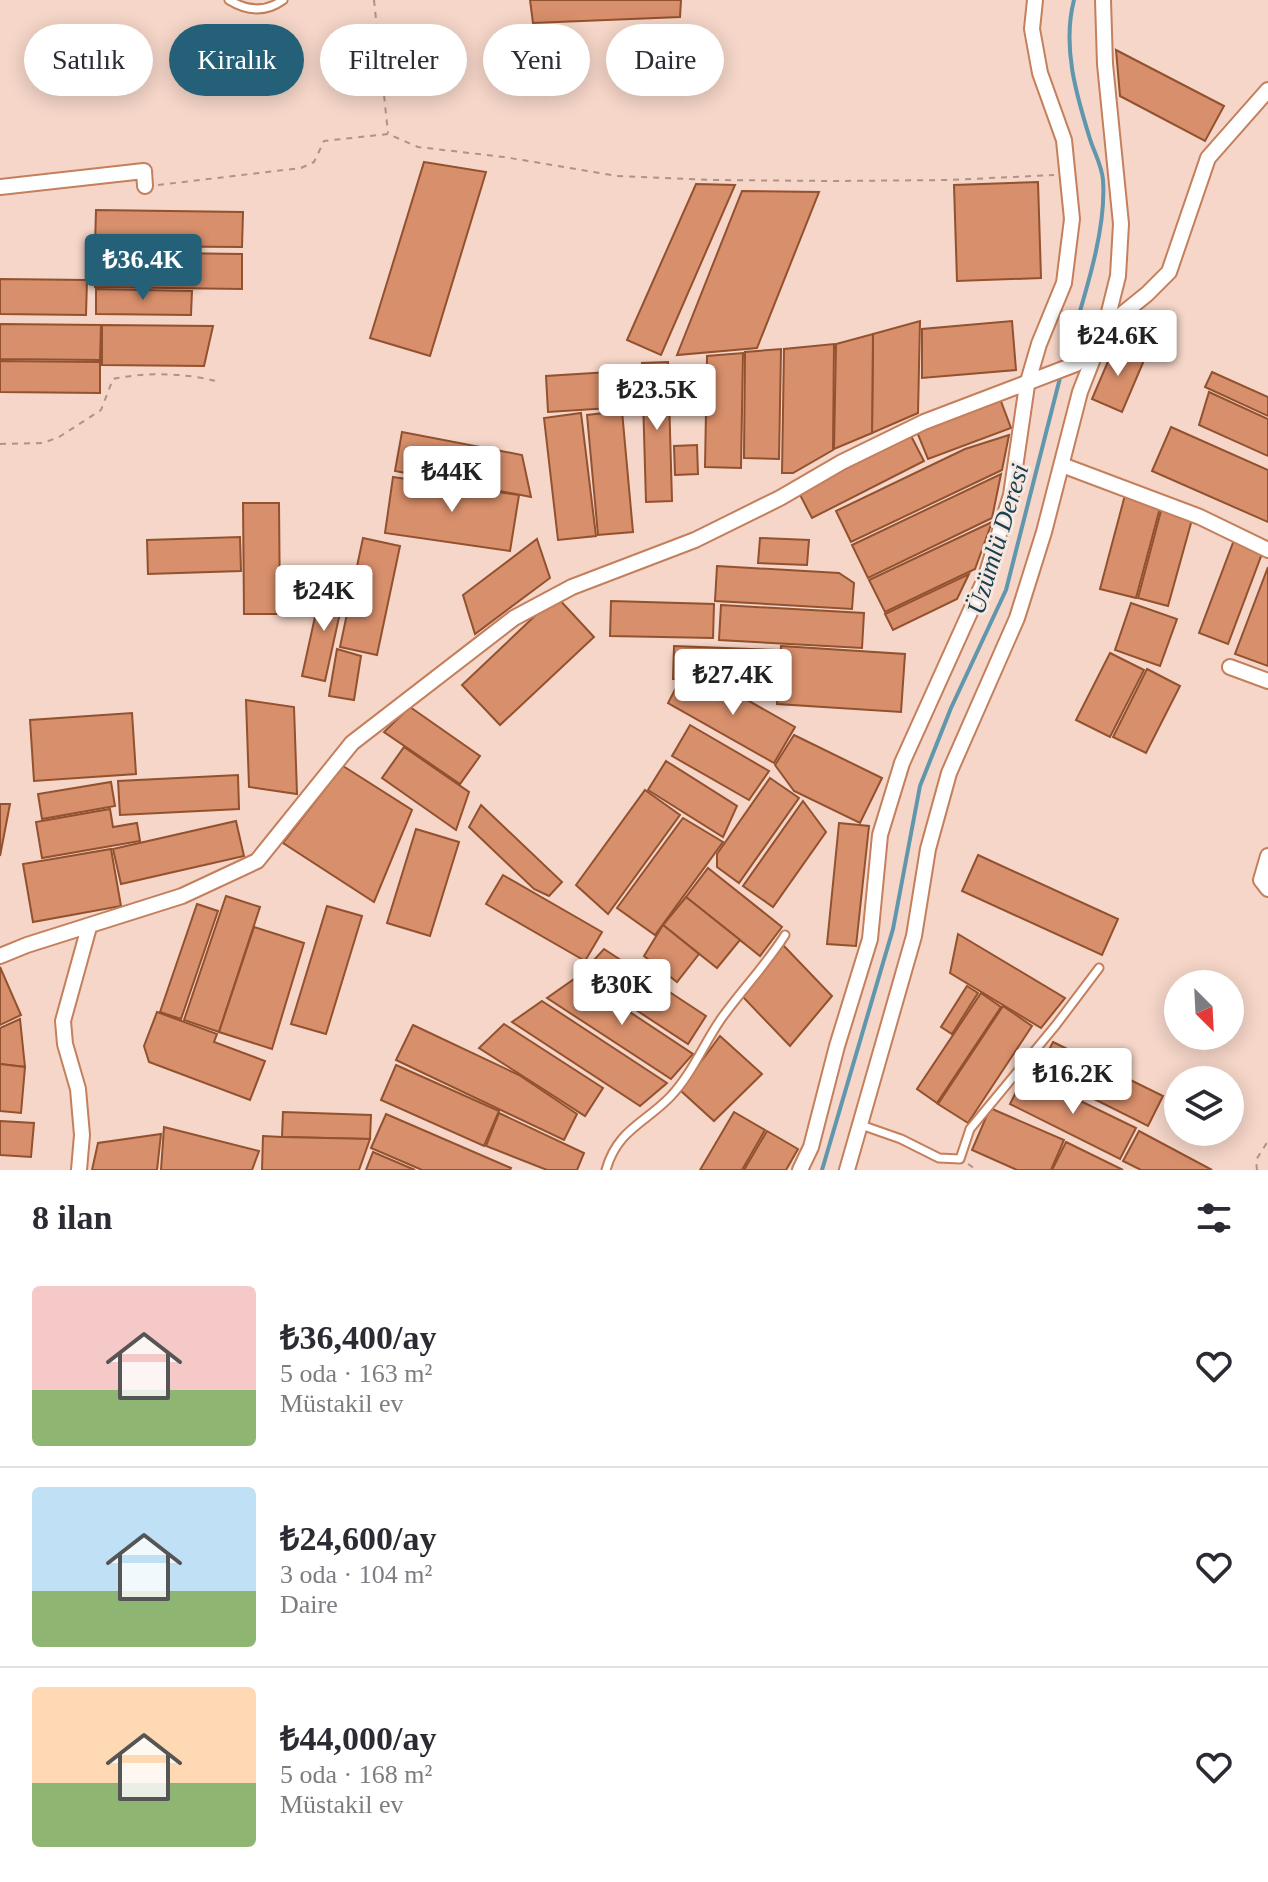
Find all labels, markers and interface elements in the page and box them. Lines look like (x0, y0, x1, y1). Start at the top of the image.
chip: Satılık (24, 24, 153, 96)
chip: Kiralık (169, 24, 304, 96)
chip: Filtreler (320, 24, 467, 96)
chip: Yeni (483, 24, 590, 96)
chip: Daire (606, 24, 724, 96)
pin: ₺36.4K (78, 234, 208, 302)
text: ₺36.4K (103, 245, 183, 274)
pin: ₺24.6K (1053, 310, 1183, 378)
text: ₺24.6K (1078, 321, 1158, 350)
pin: ₺23.5K (592, 364, 722, 432)
text: ₺23.5K (617, 375, 697, 404)
pin: ₺44K (405, 446, 499, 514)
text: ₺44K (421, 457, 483, 486)
water label: Üzümlü Deresi (961, 460, 1035, 618)
pin: ₺24K (277, 565, 371, 633)
text: ₺24K (293, 576, 355, 605)
pin: ₺27.4K (668, 649, 798, 717)
text: ₺27.4K (693, 660, 773, 689)
pin: ₺30K (575, 959, 669, 1027)
text: ₺30K (591, 970, 653, 999)
north arrow (1164, 970, 1244, 1050)
map controls (1164, 970, 1244, 1146)
pin: ₺16.2K (1008, 1048, 1138, 1116)
text: ₺16.2K (1033, 1059, 1113, 1088)
button: layers (1164, 1066, 1244, 1146)
icon: filters (1192, 1196, 1236, 1240)
text: 8 ilan (32, 1199, 112, 1236)
icon: home (96, 1318, 192, 1414)
text: ₺36,400/ay (280, 1319, 436, 1356)
icon: heart (1192, 1344, 1236, 1388)
text: 5 oda · 163 m² (280, 1359, 432, 1388)
text: Müstakil ev (280, 1389, 404, 1418)
icon: home (96, 1519, 192, 1615)
text: ₺24,600/ay (280, 1520, 436, 1557)
icon: heart (1192, 1545, 1236, 1589)
text: 3 oda · 104 m² (280, 1560, 432, 1589)
text: Daire (280, 1590, 338, 1619)
icon: home (96, 1719, 192, 1815)
text: ₺44,000/ay (280, 1720, 436, 1757)
icon: heart (1192, 1745, 1236, 1789)
text: 5 oda · 168 m² (280, 1760, 432, 1789)
text: Müstakil ev (280, 1790, 404, 1819)

